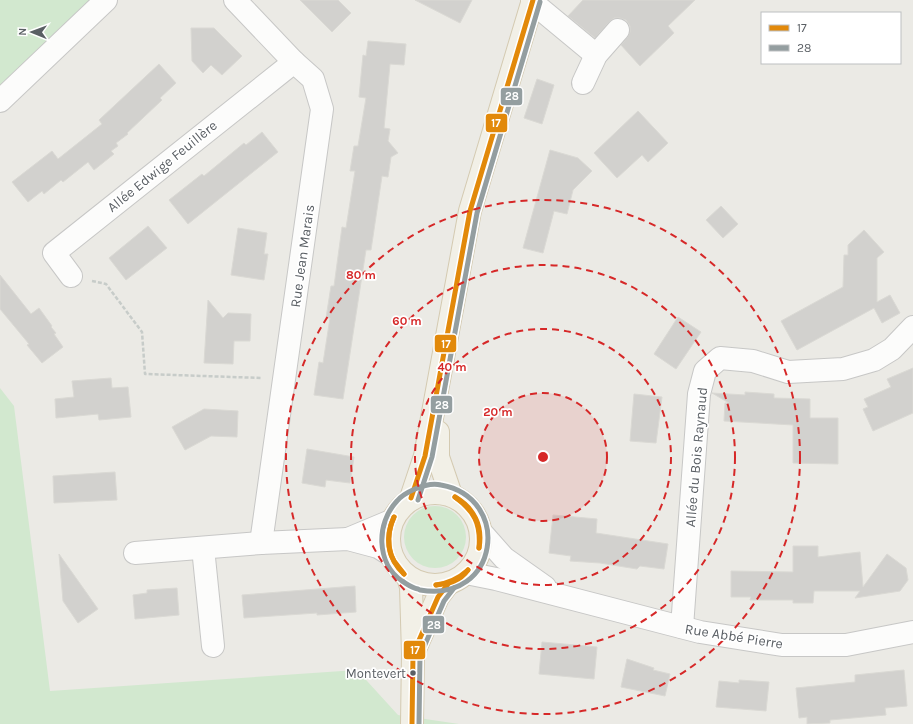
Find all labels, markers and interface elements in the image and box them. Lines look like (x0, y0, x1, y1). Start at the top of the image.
north arrow (12, 12, 52, 52)
legend (761, 12, 901, 64)
text: 17 (797, 21, 807, 35)
text: N (16, 28, 29, 36)
text: 28 (797, 41, 811, 55)
line badge: 28 (500, 87, 523, 106)
text: 28 (505, 90, 519, 103)
line badge: 17 (485, 113, 508, 133)
street label: Allée Edwige Feuillère (104, 117, 221, 216)
text: 17 (491, 117, 501, 130)
street label: Rue Jean Marais (287, 204, 318, 309)
text: 80 m (346, 268, 376, 282)
text: 60 m (392, 314, 422, 328)
line badge: 17 (434, 334, 457, 353)
text: 17 (441, 338, 451, 351)
text: 40 m (437, 360, 467, 374)
street label: Allée du Bois Raynaud (682, 386, 711, 528)
line badge: 28 (430, 395, 453, 414)
text: 28 (435, 399, 449, 412)
text: 20 m (483, 405, 513, 419)
centre of rings (536, 450, 550, 464)
line badge: 28 (422, 615, 445, 634)
text: 28 (427, 619, 441, 632)
street label: Rue Abbé Pierre (684, 620, 784, 653)
line badge: 17 (403, 640, 426, 660)
text: 17 (410, 644, 420, 657)
place label: Montevert (346, 666, 406, 681)
marker: Montevert (408, 668, 418, 678)

